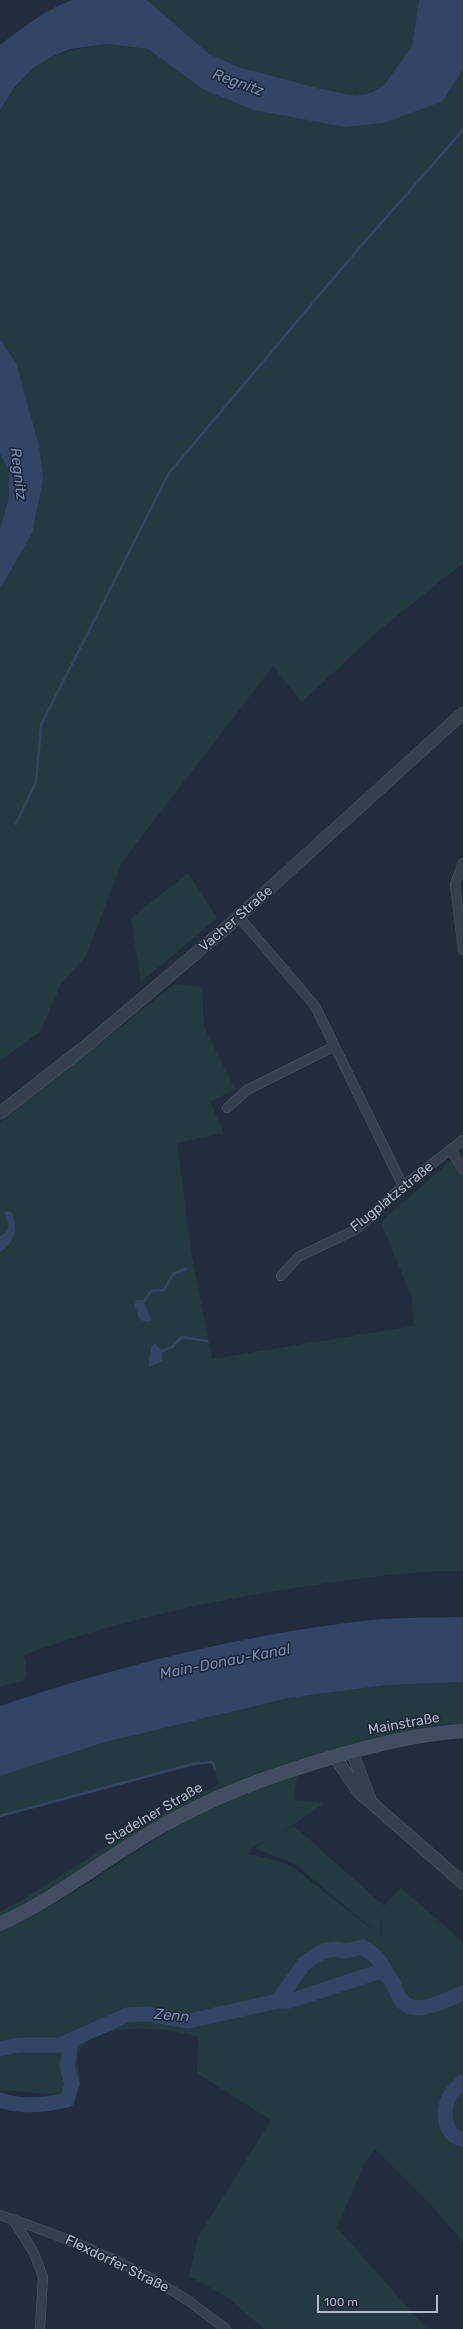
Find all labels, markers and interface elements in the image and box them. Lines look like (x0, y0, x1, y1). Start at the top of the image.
water label: Regnitz (210, 65, 266, 101)
water label: Regnitz (6, 447, 30, 501)
street label: Vacher Straße (196, 882, 276, 956)
street label: Flugplatzstraße (347, 1158, 437, 1236)
water label: Main-Donau-Kanal (158, 1641, 292, 1683)
street label: Mainstraße (367, 1709, 441, 1739)
street label: Stadelner Straße (102, 1779, 206, 1849)
water label: Zenn (154, 2006, 190, 2026)
street label: Flexdorfer Straße (62, 2232, 172, 2296)
scale bar (319, 2287, 440, 2313)
text: 100 m (324, 2295, 358, 2309)

